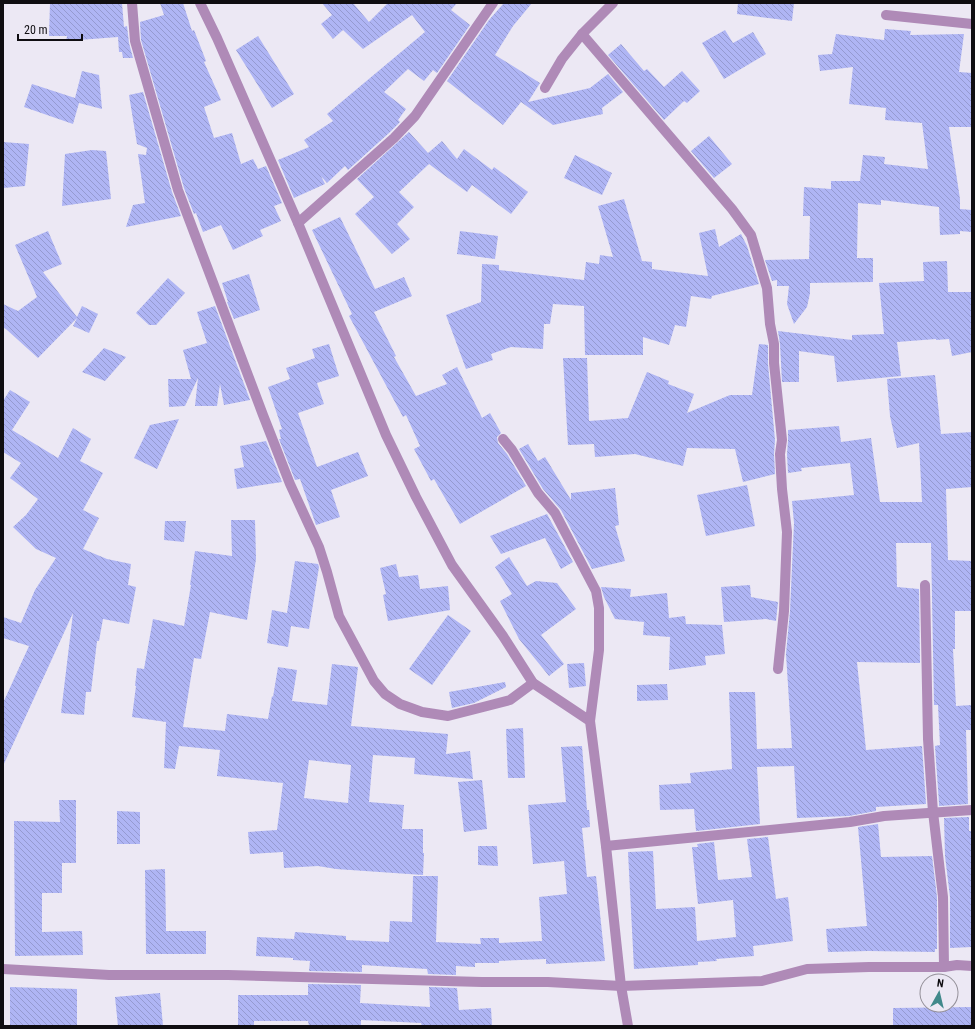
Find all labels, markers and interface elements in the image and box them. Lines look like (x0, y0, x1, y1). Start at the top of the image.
scale bar (18, 16, 82, 42)
text: 20 m (24, 23, 48, 37)
north arrow (919, 973, 959, 1013)
text: N (936, 977, 945, 991)

